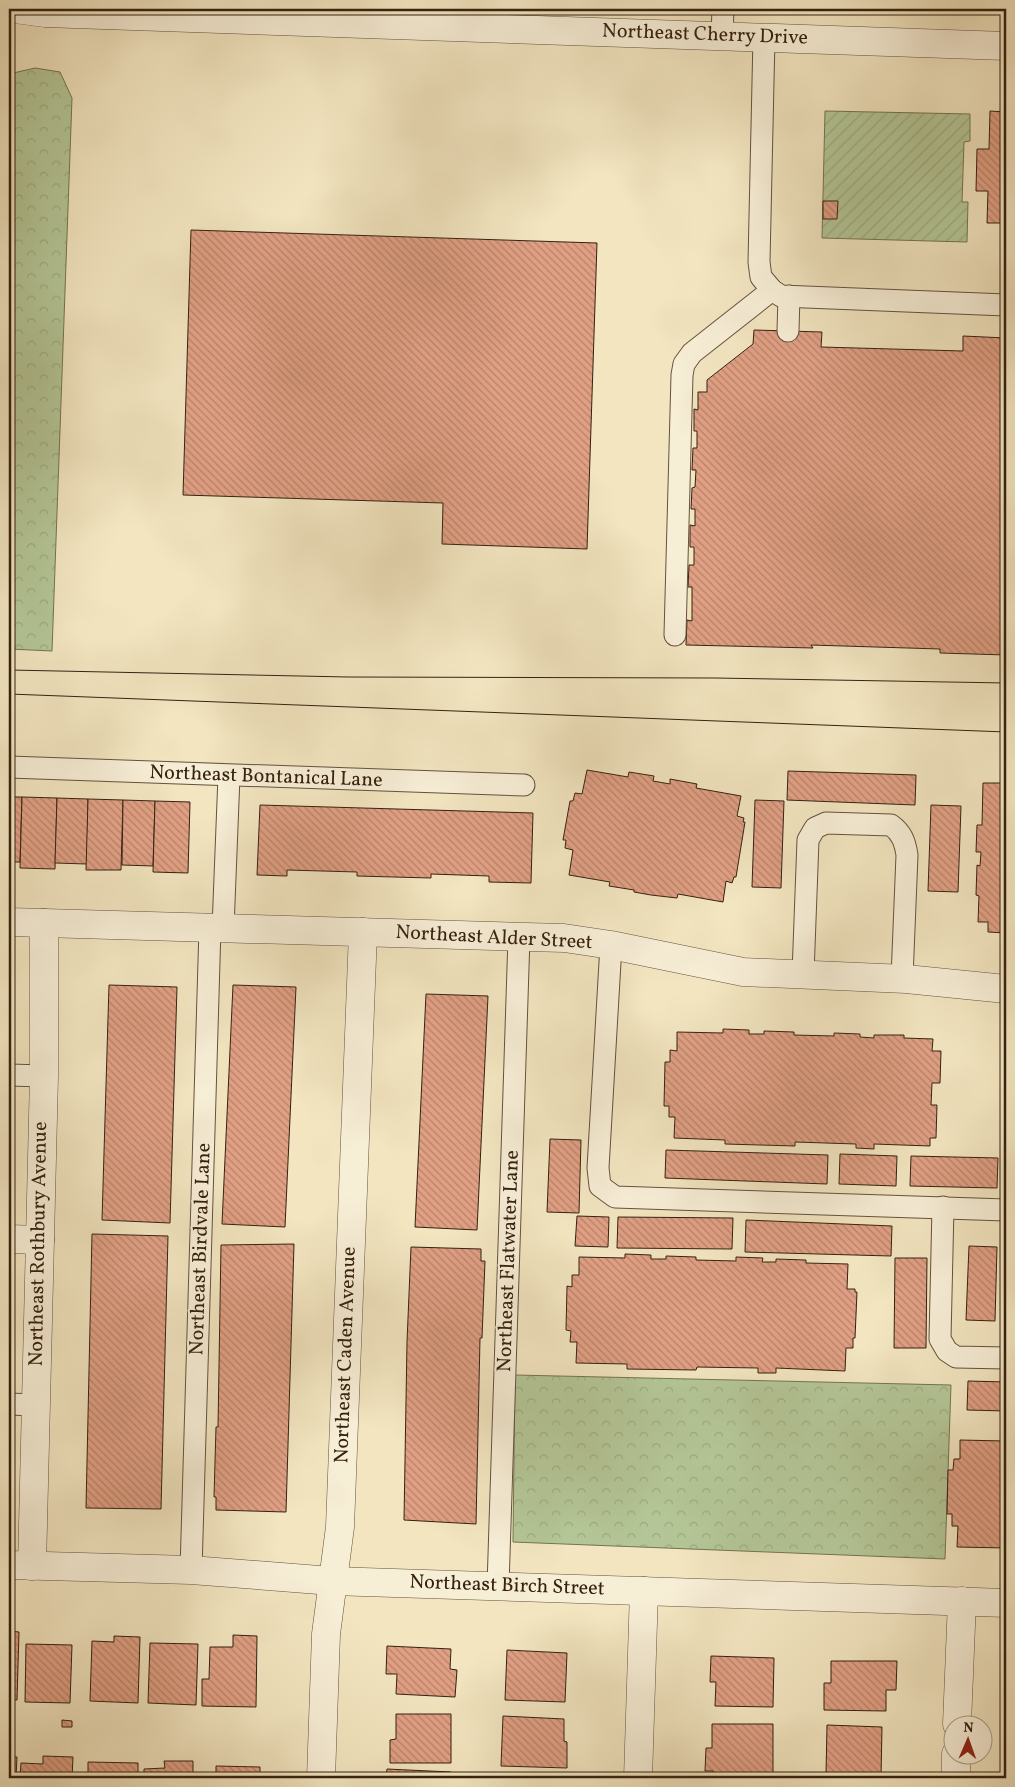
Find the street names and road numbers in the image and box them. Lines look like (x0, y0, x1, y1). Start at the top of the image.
street label: Northeast Cherry Drive (602, 17, 808, 53)
street label: Northeast Bontanical Lane (149, 759, 383, 795)
street label: Northeast Alder Street (395, 919, 593, 957)
street label: Northeast Rothbury Avenue (23, 1121, 55, 1367)
street label: Northeast Birdvale Lane (183, 1142, 219, 1356)
street label: Northeast Flatwater Lane (491, 1150, 527, 1372)
street label: Northeast Caden Avenue (328, 1246, 364, 1464)
street label: Northeast Birch Street (409, 1569, 605, 1603)

